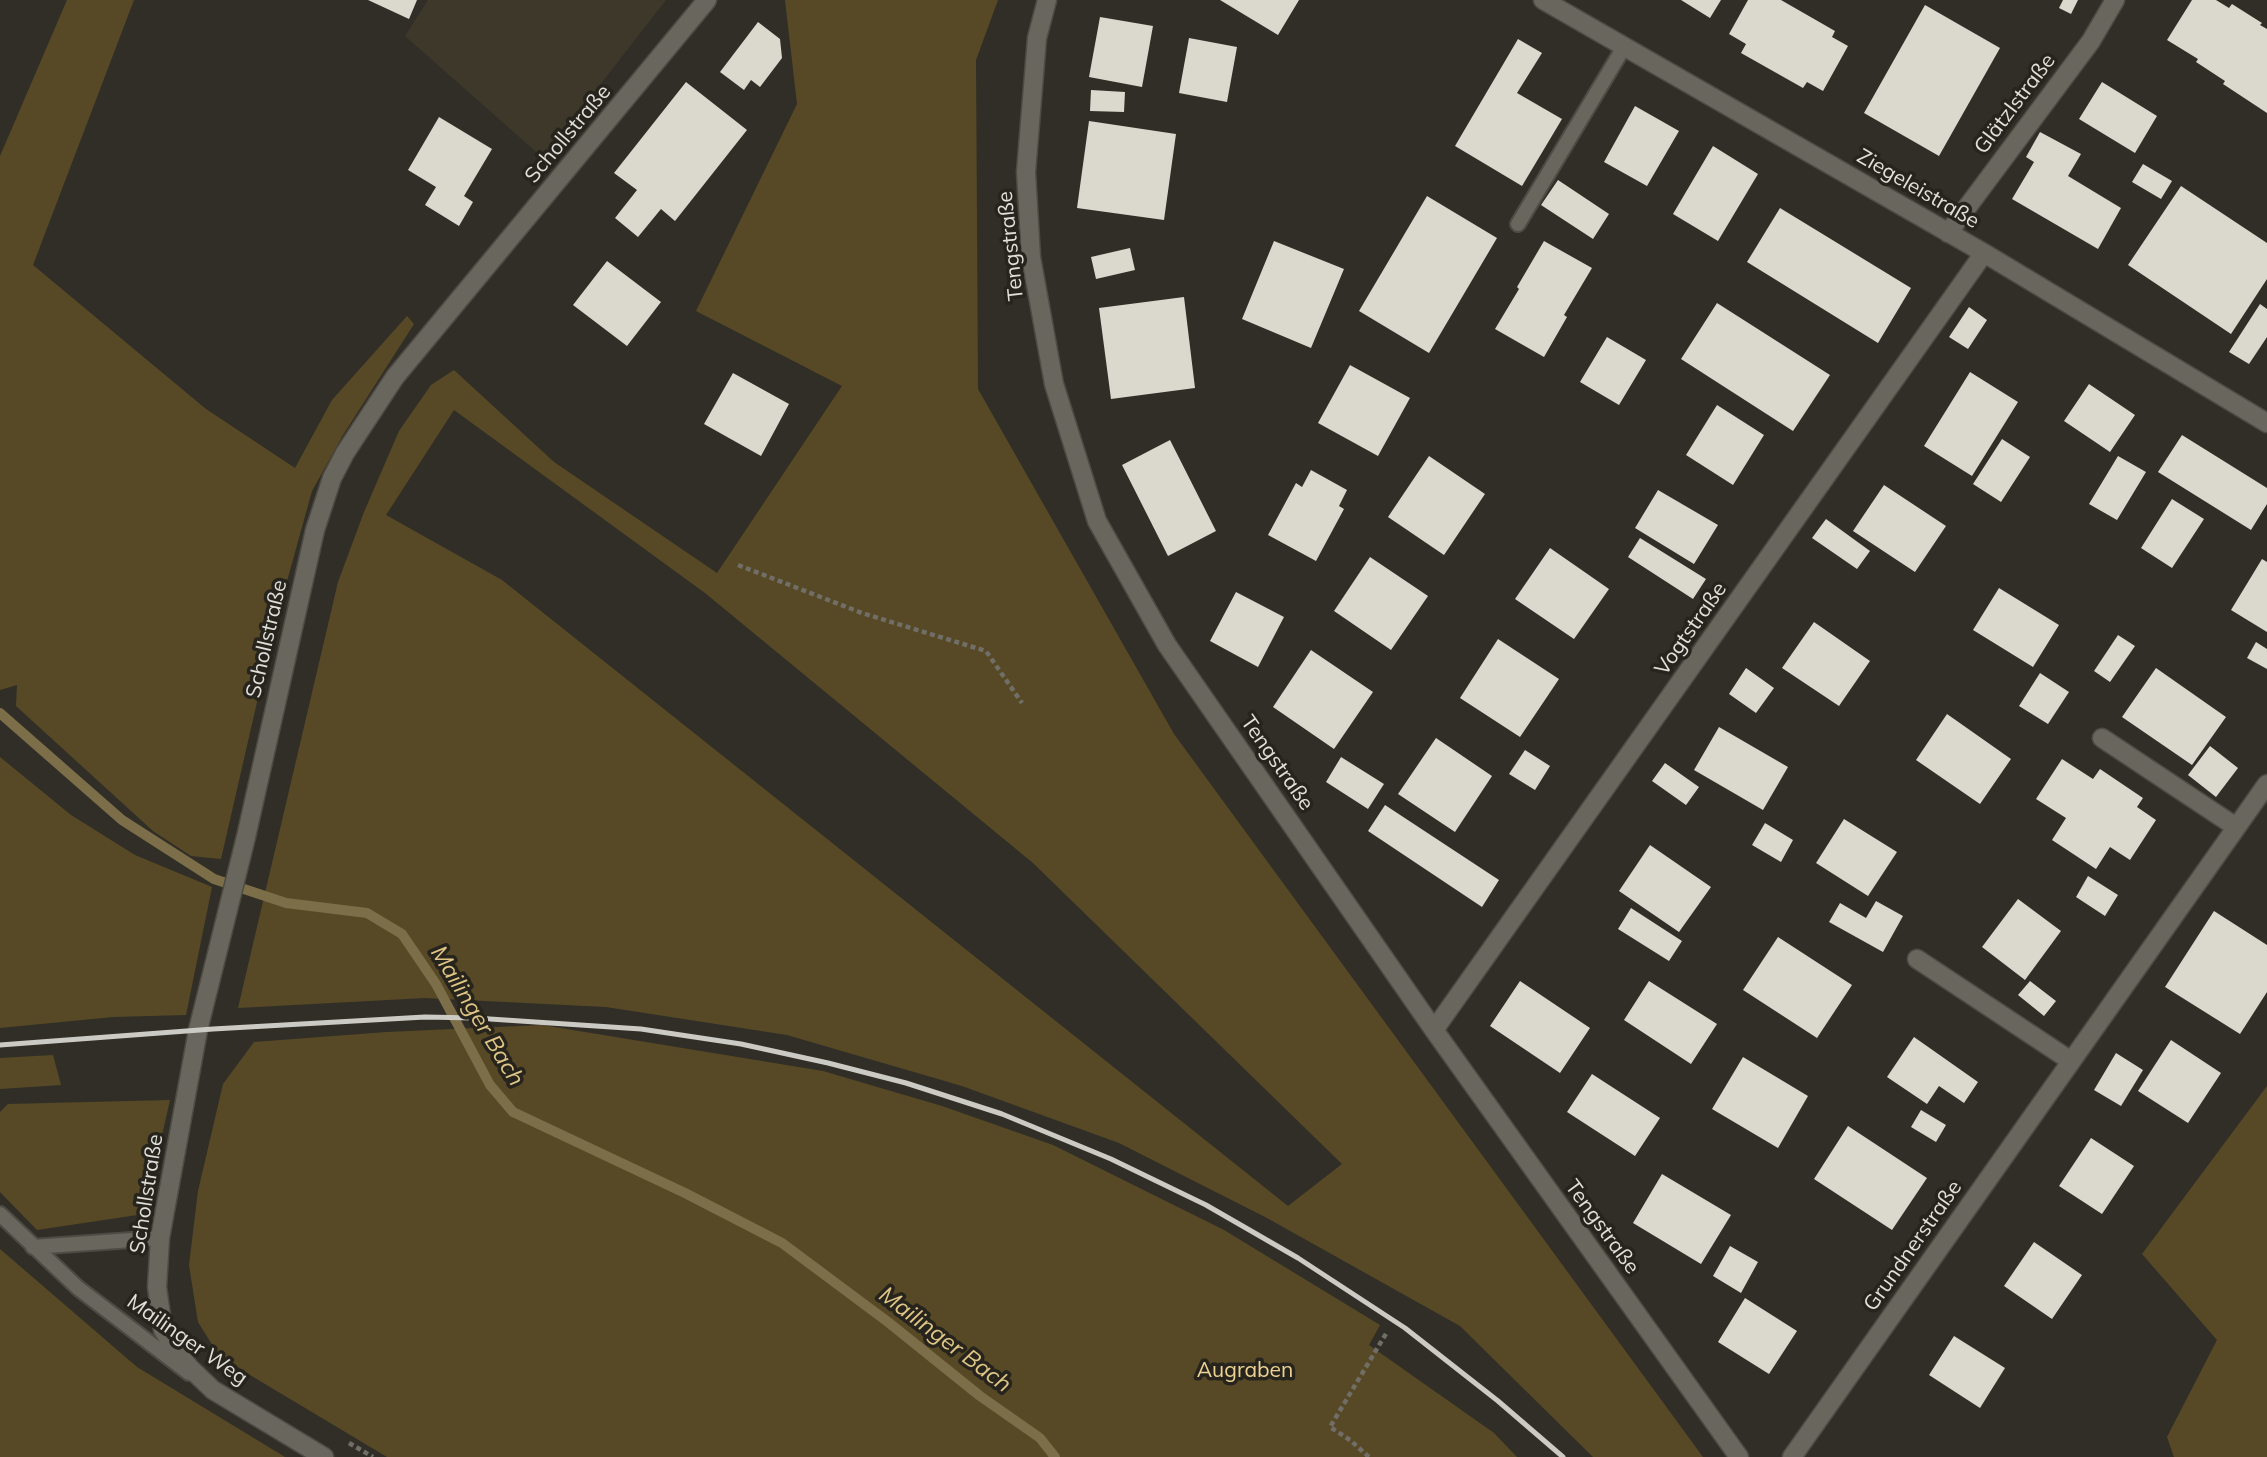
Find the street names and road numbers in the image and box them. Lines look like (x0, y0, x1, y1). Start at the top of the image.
street label: Glätzlstraße (1969, 49, 2061, 159)
street label: Schollstraße (520, 80, 616, 188)
street label: Ziegeleistraße (1852, 144, 1984, 234)
street label: Tengstraße (993, 190, 1029, 302)
street label: Schollstraße (241, 578, 293, 700)
street label: Vogtstraße (1650, 578, 1732, 680)
street label: Tengstraße (1235, 711, 1319, 815)
street label: Schollstraße (125, 1133, 169, 1255)
street label: Tengstraße (1559, 1175, 1645, 1279)
street label: Grundnerstraße (1859, 1176, 1967, 1316)
street label: Mailinger Weg (122, 1289, 252, 1391)

